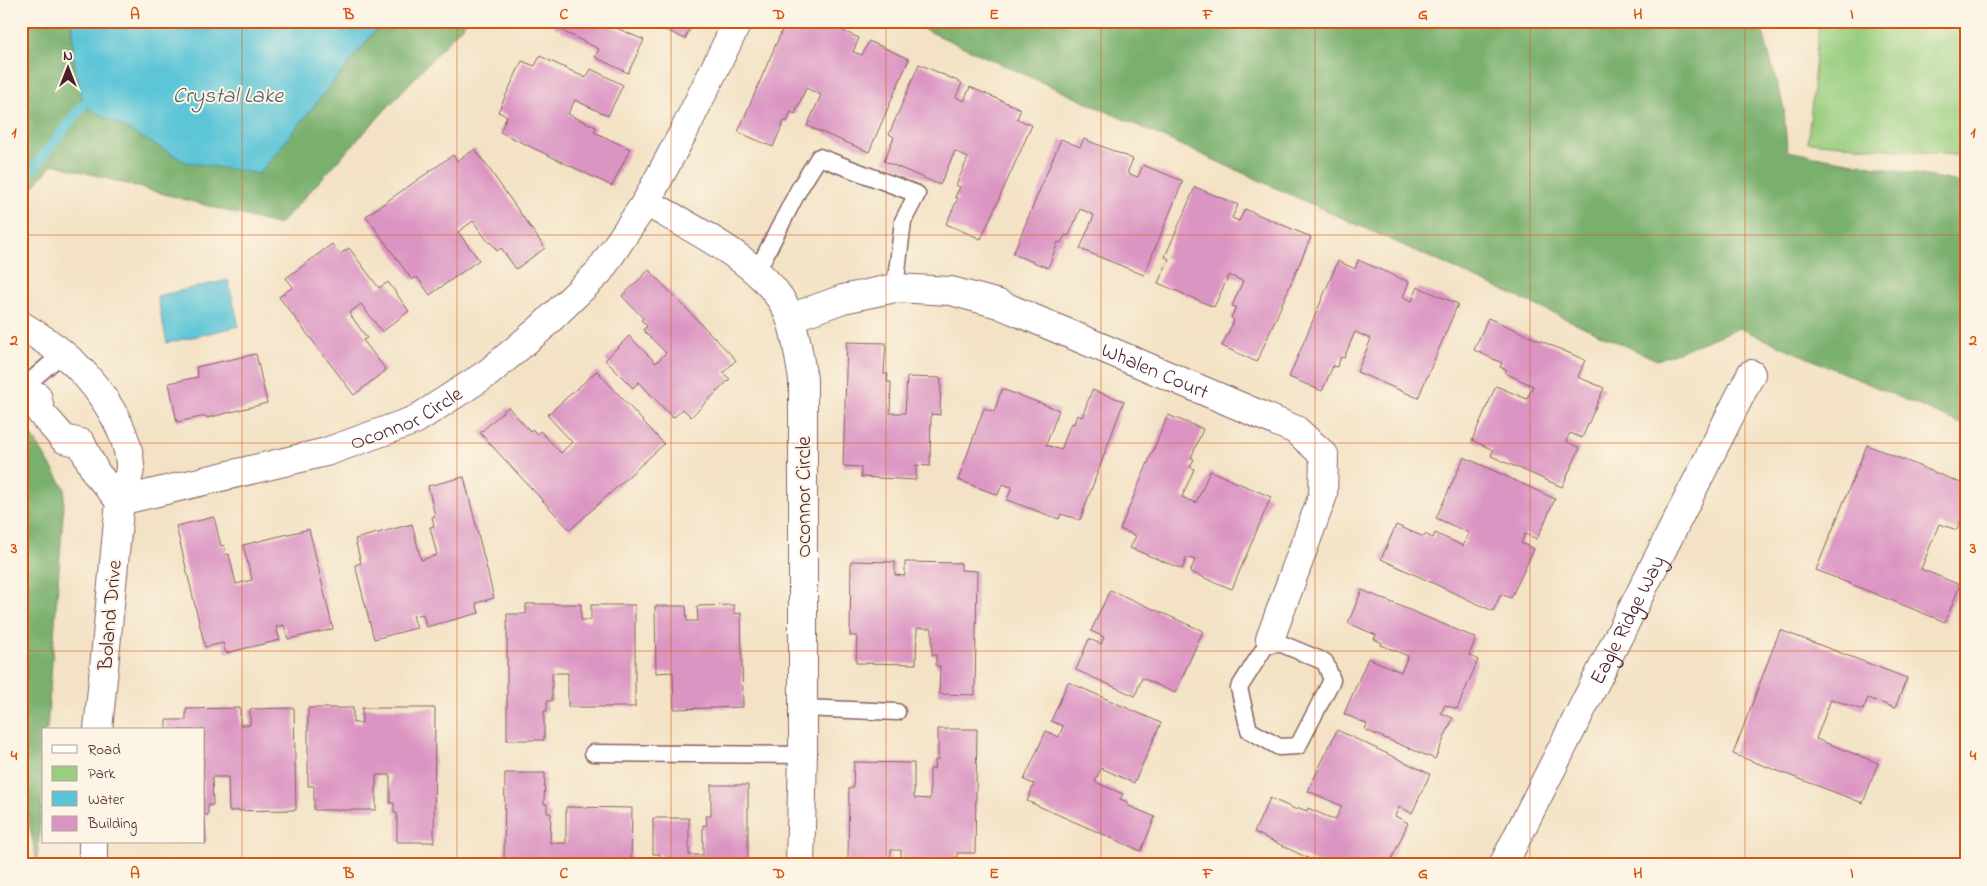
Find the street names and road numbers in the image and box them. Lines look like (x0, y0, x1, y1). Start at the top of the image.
street label: Whalen Court (1096, 336, 1213, 408)
street label: Oconnor Circle (347, 380, 470, 459)
street label: Oconnor Circle (790, 436, 820, 558)
street label: Eagle Ridge Way (1583, 550, 1676, 690)
street label: Boland Drive (91, 558, 131, 673)

